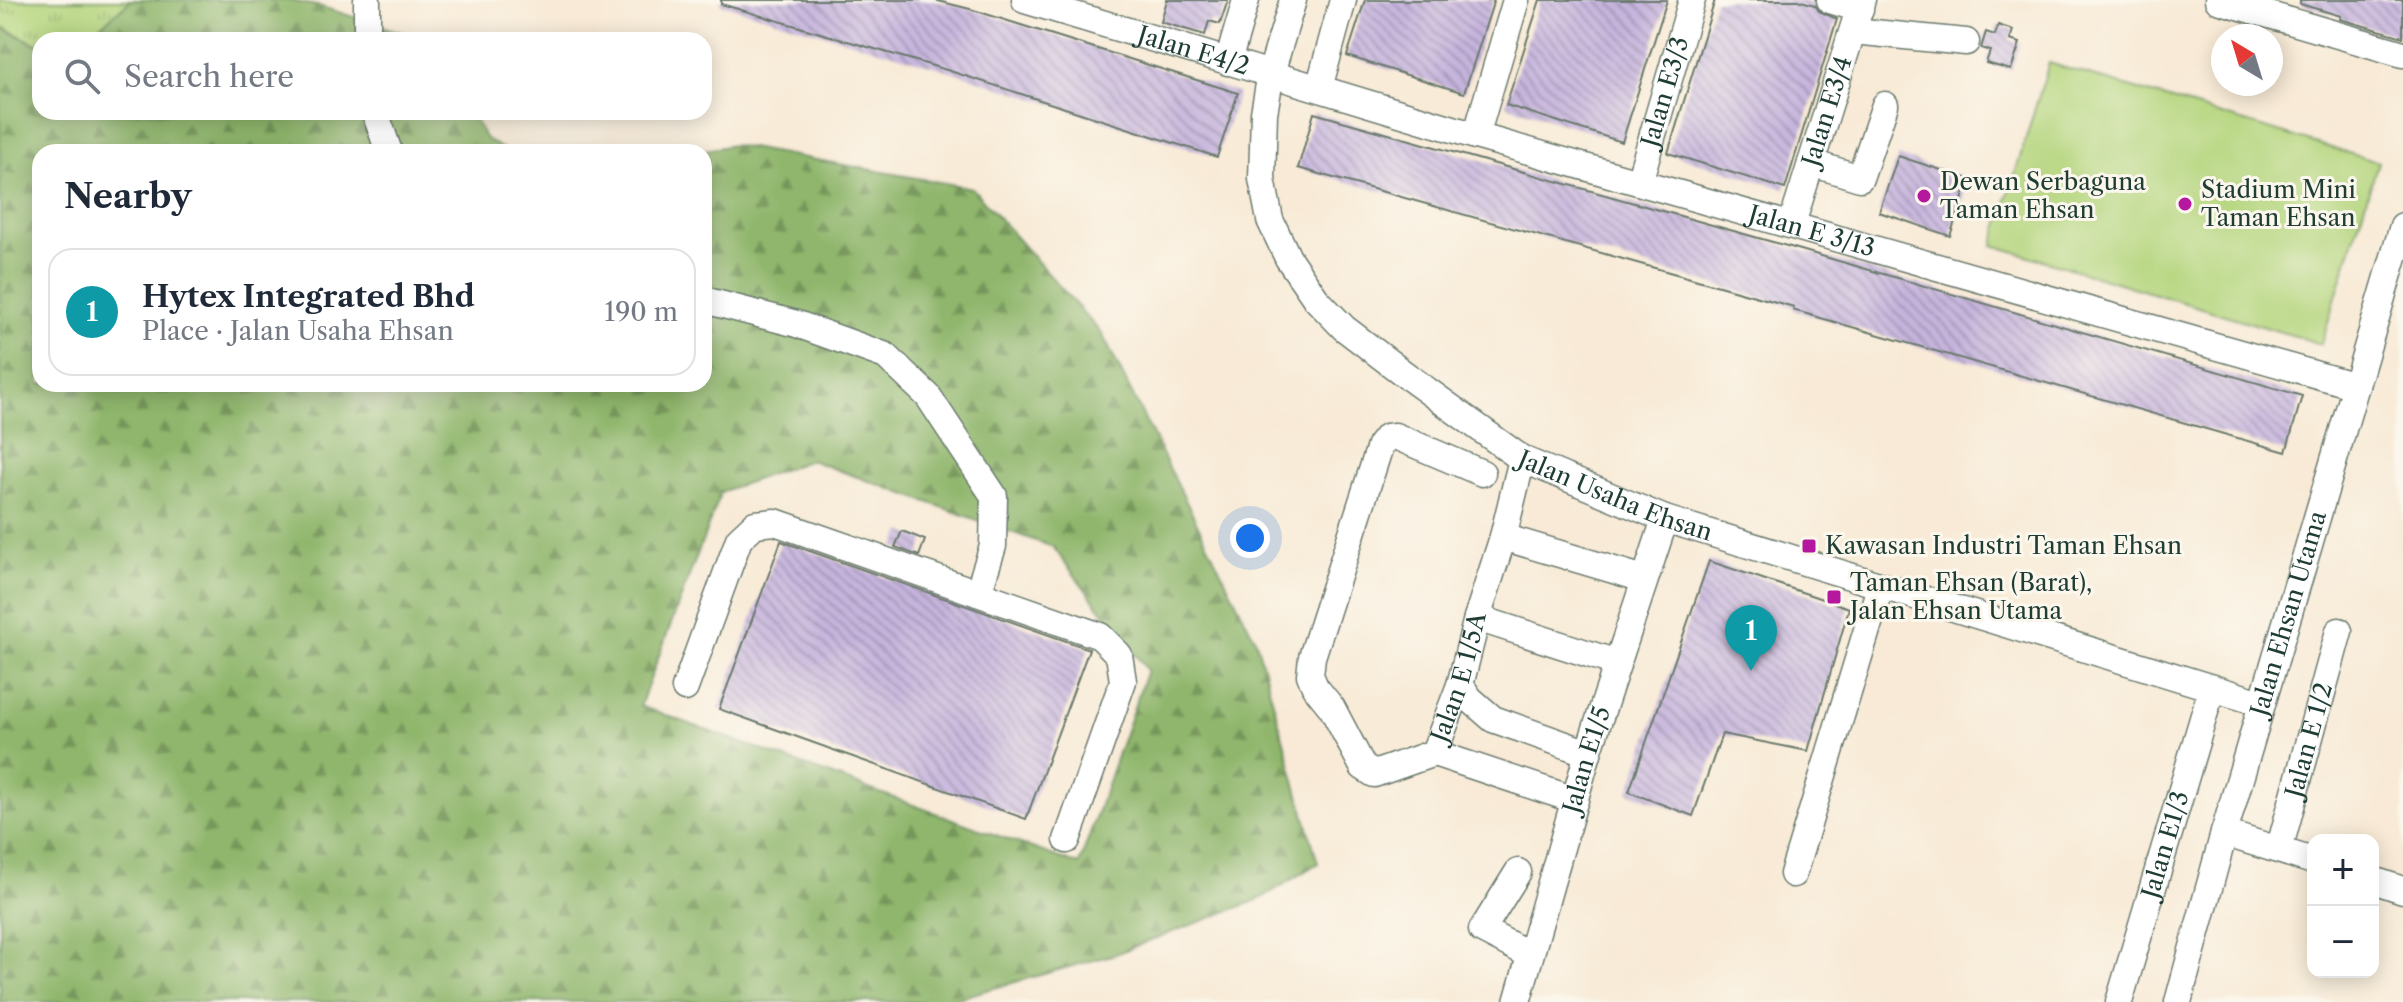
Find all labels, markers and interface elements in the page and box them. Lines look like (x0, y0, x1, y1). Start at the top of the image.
street label: Jalan E4/2 (1131, 19, 1253, 81)
north arrow (2211, 24, 2283, 96)
search box (32, 32, 712, 120)
street label: Jalan E3/3 (1634, 33, 1695, 154)
street label: Jalan E3/4 (1795, 53, 1858, 174)
icon: search (60, 54, 104, 98)
text: Search here (124, 58, 294, 95)
place label: Dewan Serbaguna Taman Ehsan (1940, 167, 2146, 224)
text: Nearby (64, 175, 192, 217)
place label: Stadium Mini Taman Ehsan (2201, 175, 2356, 232)
marker: Dewan Serbaguna Taman Ehsan (1915, 187, 1933, 205)
marker: Stadium Mini Taman Ehsan (2176, 195, 2194, 213)
street label: Jalan E 3/13 (1741, 198, 1878, 263)
text: Hytex Integrated Bhd (142, 278, 475, 315)
text: 1 (86, 296, 98, 328)
text: 190 m (604, 296, 678, 328)
text: Place · Jalan Usaha Ehsan (142, 315, 454, 347)
street label: Jalan Usaha Ehsan (1510, 442, 1716, 547)
street label: Jalan Ehsan Utama (2243, 507, 2332, 723)
your location (1230, 518, 1270, 558)
place label: Kawasan Industri Taman Ehsan (1825, 531, 2182, 560)
marker: Kawasan Industri Taman Ehsan (1800, 537, 1818, 555)
place label: Taman Ehsan (Barat), Jalan Ehsan Utama (1846, 568, 2092, 625)
marker: Taman Ehsan (Barat), Jalan Ehsan Utama (1825, 588, 1843, 606)
pin: 1 (1725, 605, 1777, 671)
street label: Jalan E 1/5A (1423, 608, 1492, 750)
street label: Jalan E 1/2 (2278, 679, 2338, 804)
street label: Jalan E1/5 (1555, 703, 1616, 820)
street label: Jalan E1/3 (2134, 787, 2195, 906)
map controls (2307, 834, 2379, 978)
button: + (2307, 834, 2379, 906)
button: − (2307, 906, 2379, 978)

